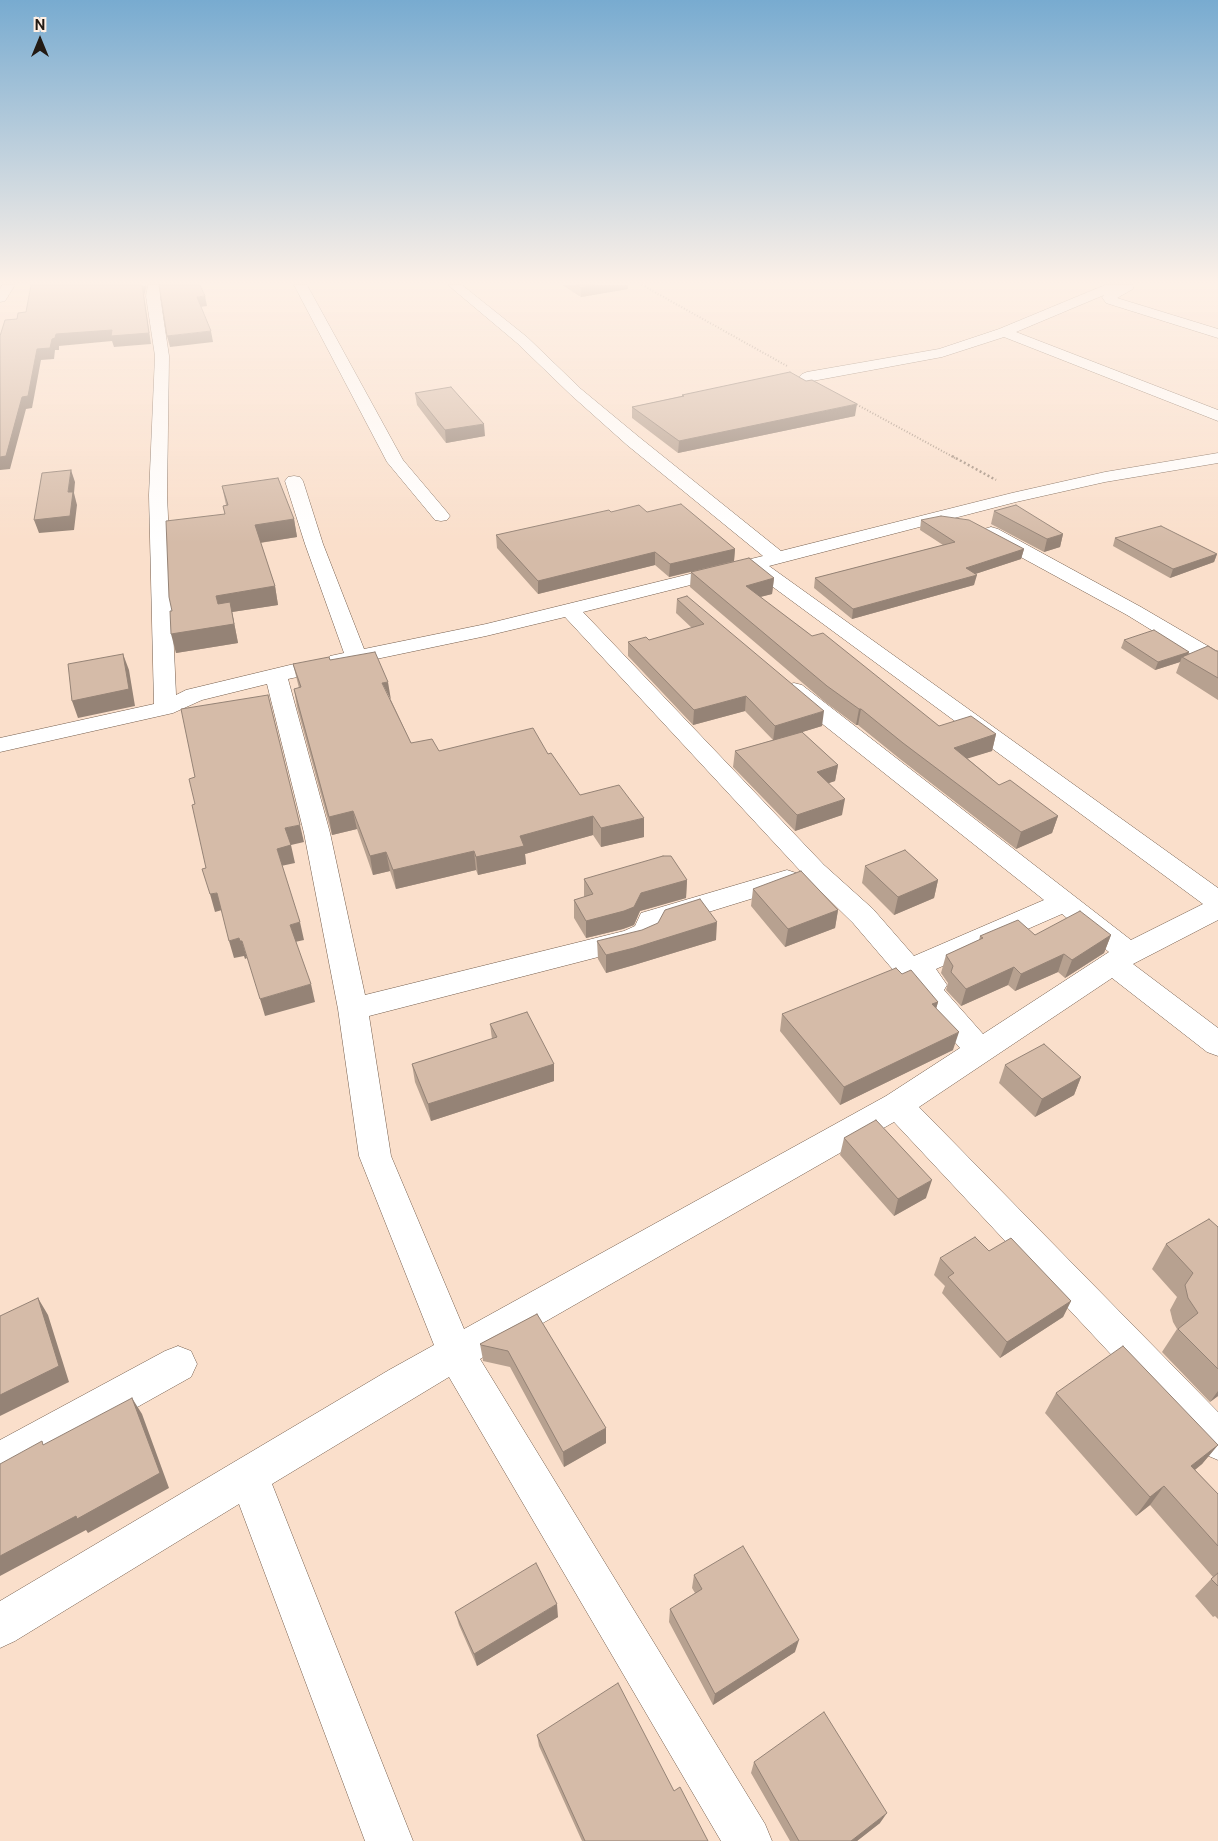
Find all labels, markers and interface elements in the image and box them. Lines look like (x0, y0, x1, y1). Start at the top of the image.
north arrow (15, 15, 65, 65)
text: N (35, 17, 45, 33)

